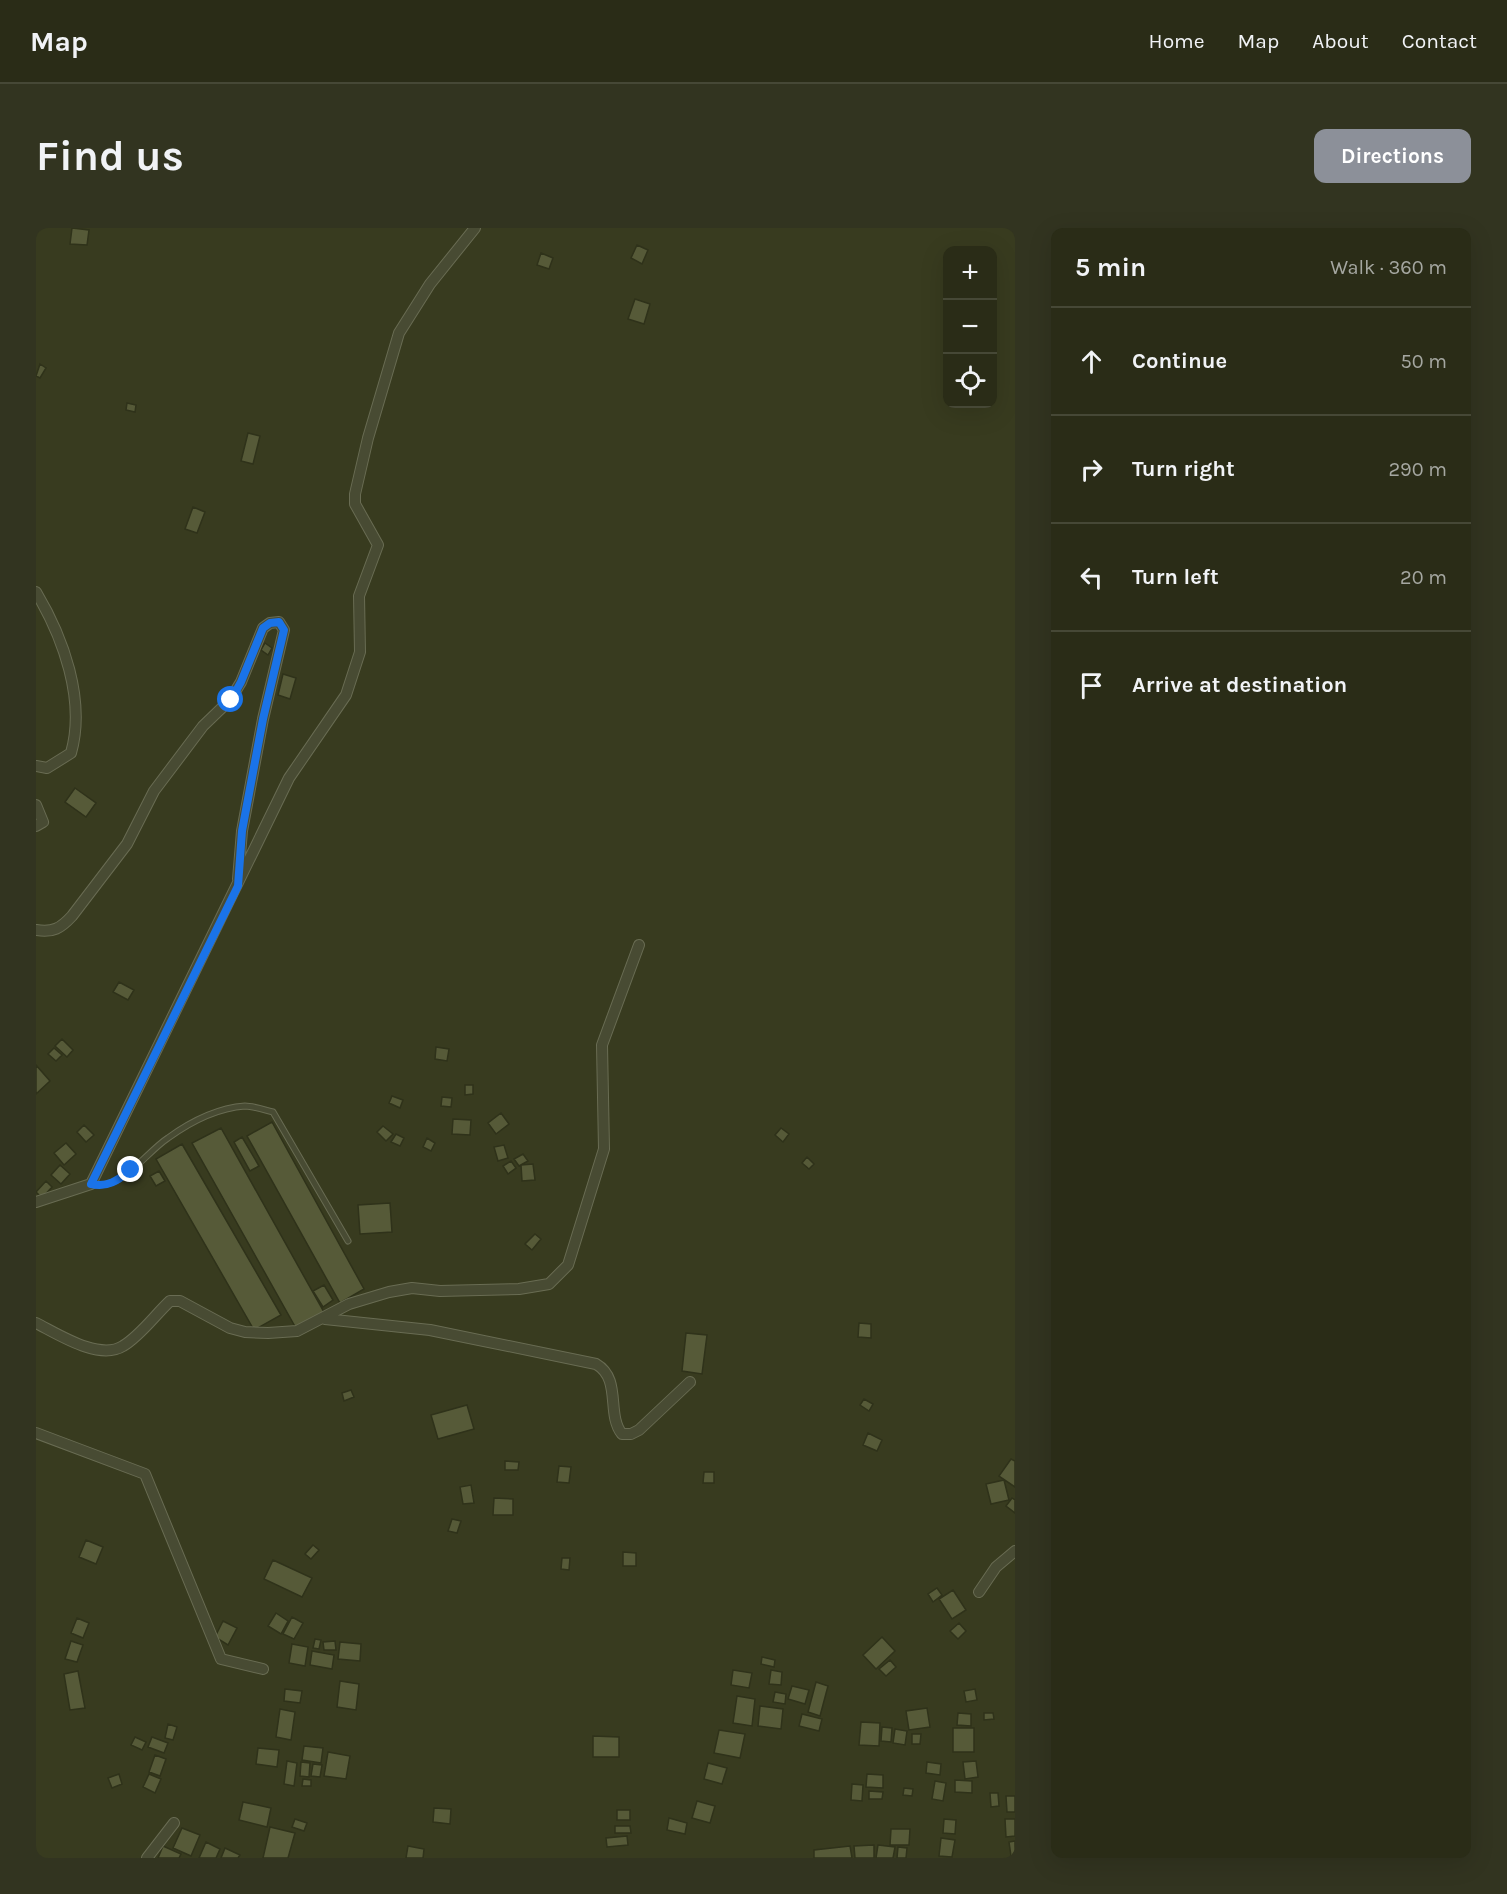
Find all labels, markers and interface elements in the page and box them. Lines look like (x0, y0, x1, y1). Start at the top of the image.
text: Map (30, 25, 88, 58)
text: Home (1149, 29, 1205, 53)
text: Map (1238, 29, 1279, 53)
text: About (1312, 29, 1369, 53)
text: Contact (1402, 29, 1477, 53)
button: Directions (1314, 129, 1471, 183)
text: Find us (36, 131, 184, 181)
map controls (943, 246, 997, 408)
button: + (943, 246, 997, 300)
text: 5 min (1075, 252, 1146, 283)
text: Walk · 360 m (1330, 256, 1447, 279)
button: − (943, 300, 997, 354)
icon: ahead (1075, 345, 1108, 378)
text: Continue (1132, 348, 1227, 374)
text: 50 m (1400, 350, 1447, 373)
button: locate (943, 354, 997, 408)
icon: right (1075, 453, 1108, 486)
text: Turn right (1132, 456, 1235, 482)
text: 290 m (1388, 458, 1447, 481)
icon: left (1075, 561, 1108, 594)
text: Turn left (1132, 564, 1219, 590)
text: 20 m (1400, 566, 1447, 589)
icon: arrive (1075, 669, 1108, 702)
text: Arrive at destination (1132, 672, 1347, 698)
route start (217, 686, 243, 712)
route end (117, 1156, 143, 1182)

